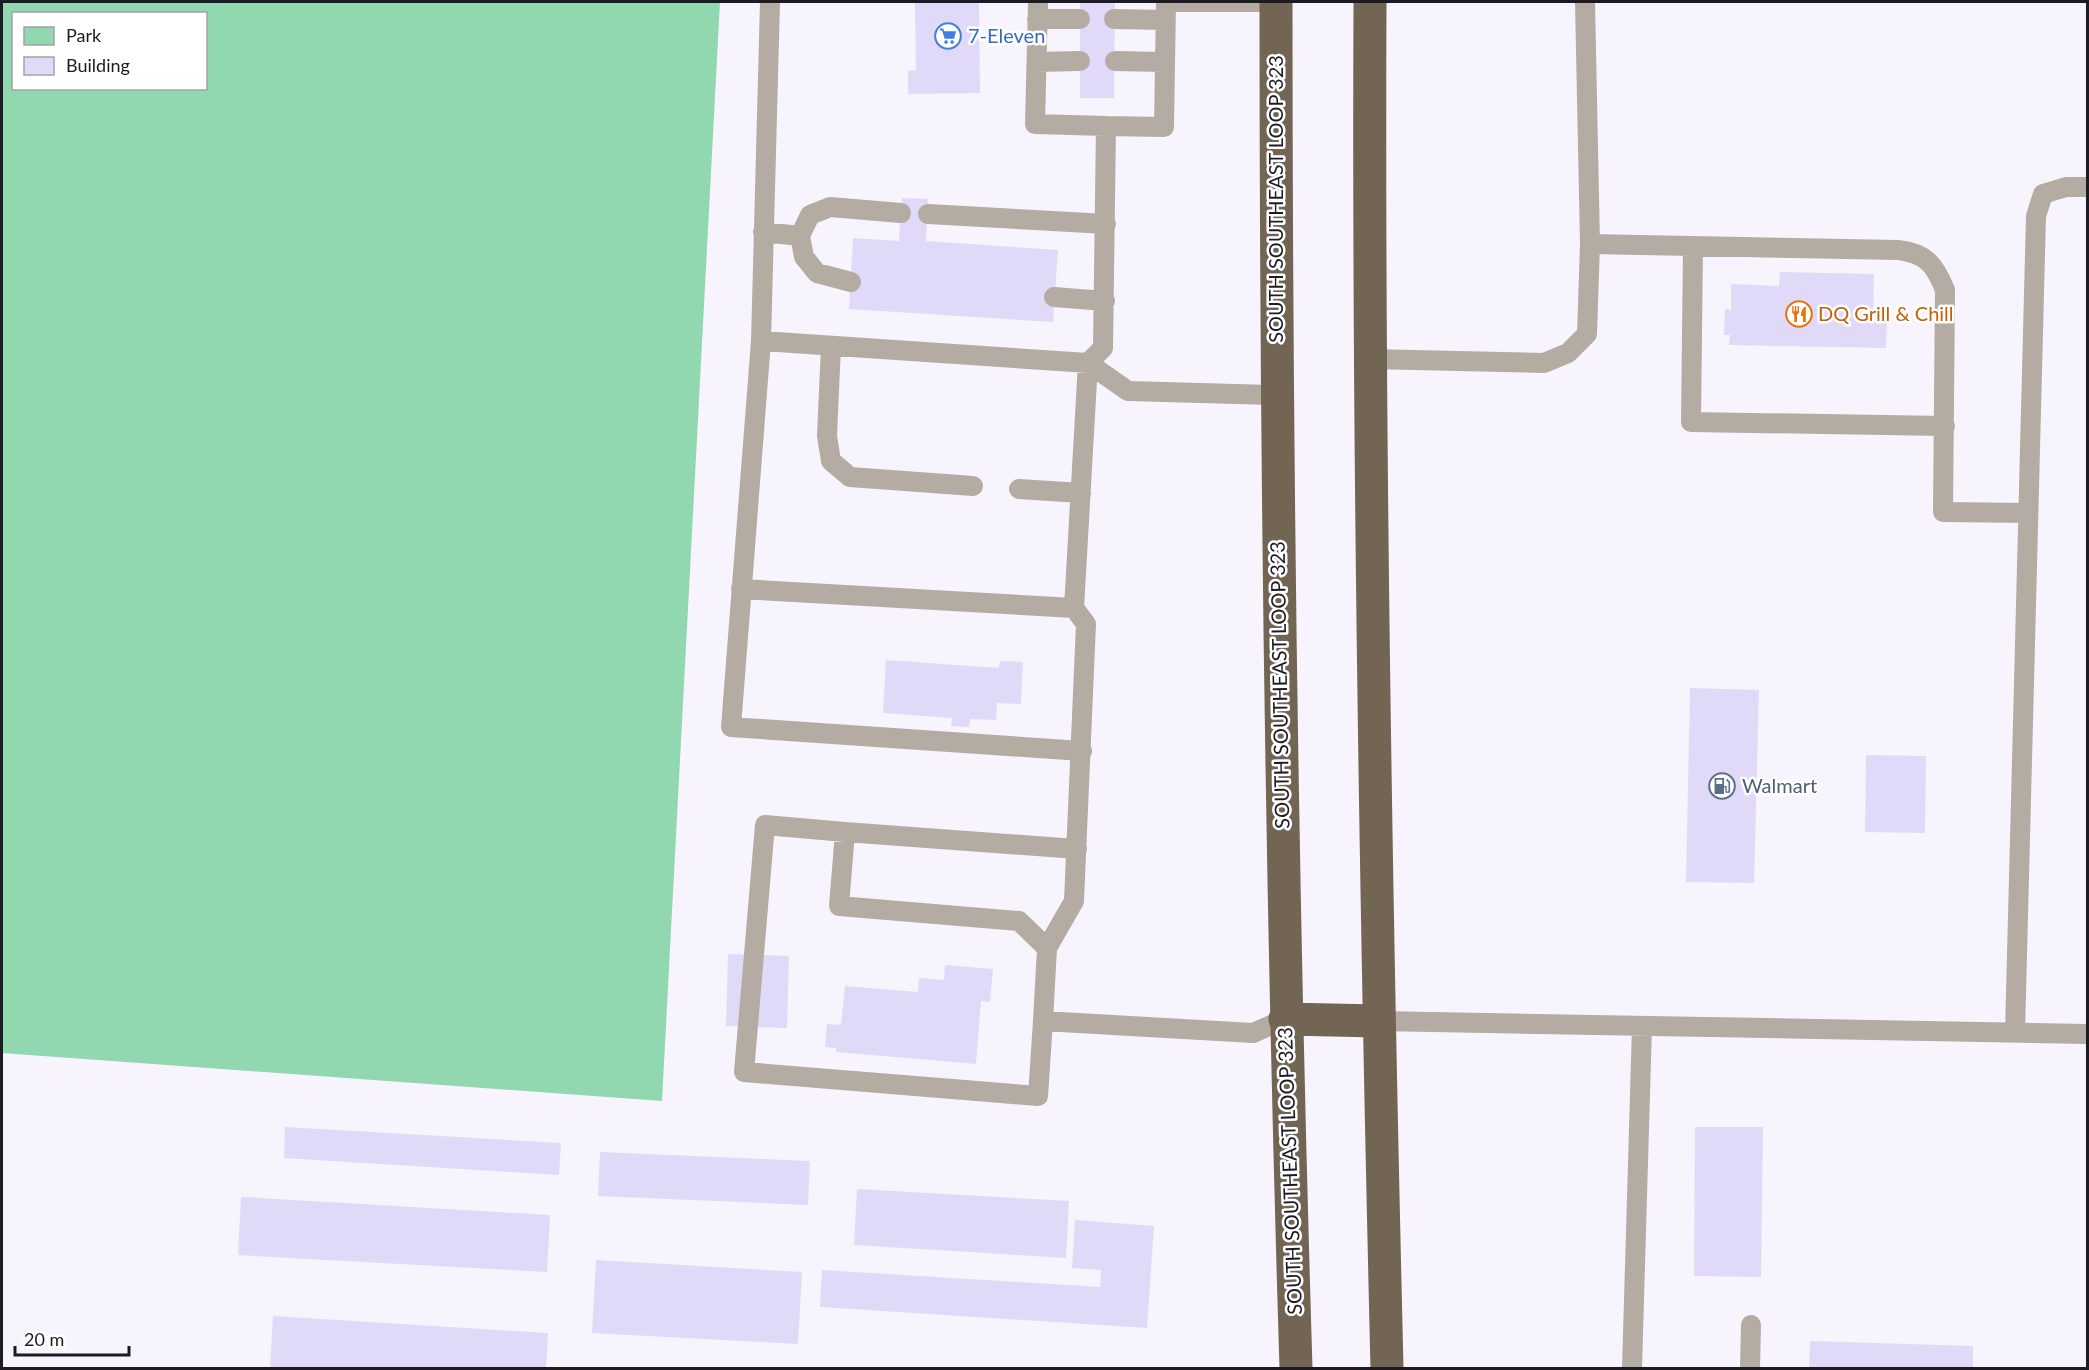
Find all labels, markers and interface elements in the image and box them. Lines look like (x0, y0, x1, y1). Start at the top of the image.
legend (12, 12, 207, 90)
supermarket icon: 7-Eleven (933, 21, 963, 51)
place label: 7-Eleven (968, 23, 1045, 47)
text: Park (66, 24, 102, 46)
text: Building (66, 54, 130, 76)
street label: SOUTH SOUTHEAST LOOP 323 (1263, 55, 1287, 343)
restaurant icon: DQ Grill & Chill (1784, 299, 1814, 329)
place label: DQ Grill & Chill (1818, 301, 1954, 325)
street label: SOUTH SOUTHEAST LOOP 323 (1264, 541, 1294, 829)
fuel station icon: Walmart (1707, 771, 1737, 801)
place label: Walmart (1742, 773, 1817, 797)
street label: SOUTH SOUTHEAST LOOP 323 (1272, 1027, 1306, 1315)
scale bar (15, 1319, 129, 1357)
text: 20 m (24, 1328, 64, 1350)

